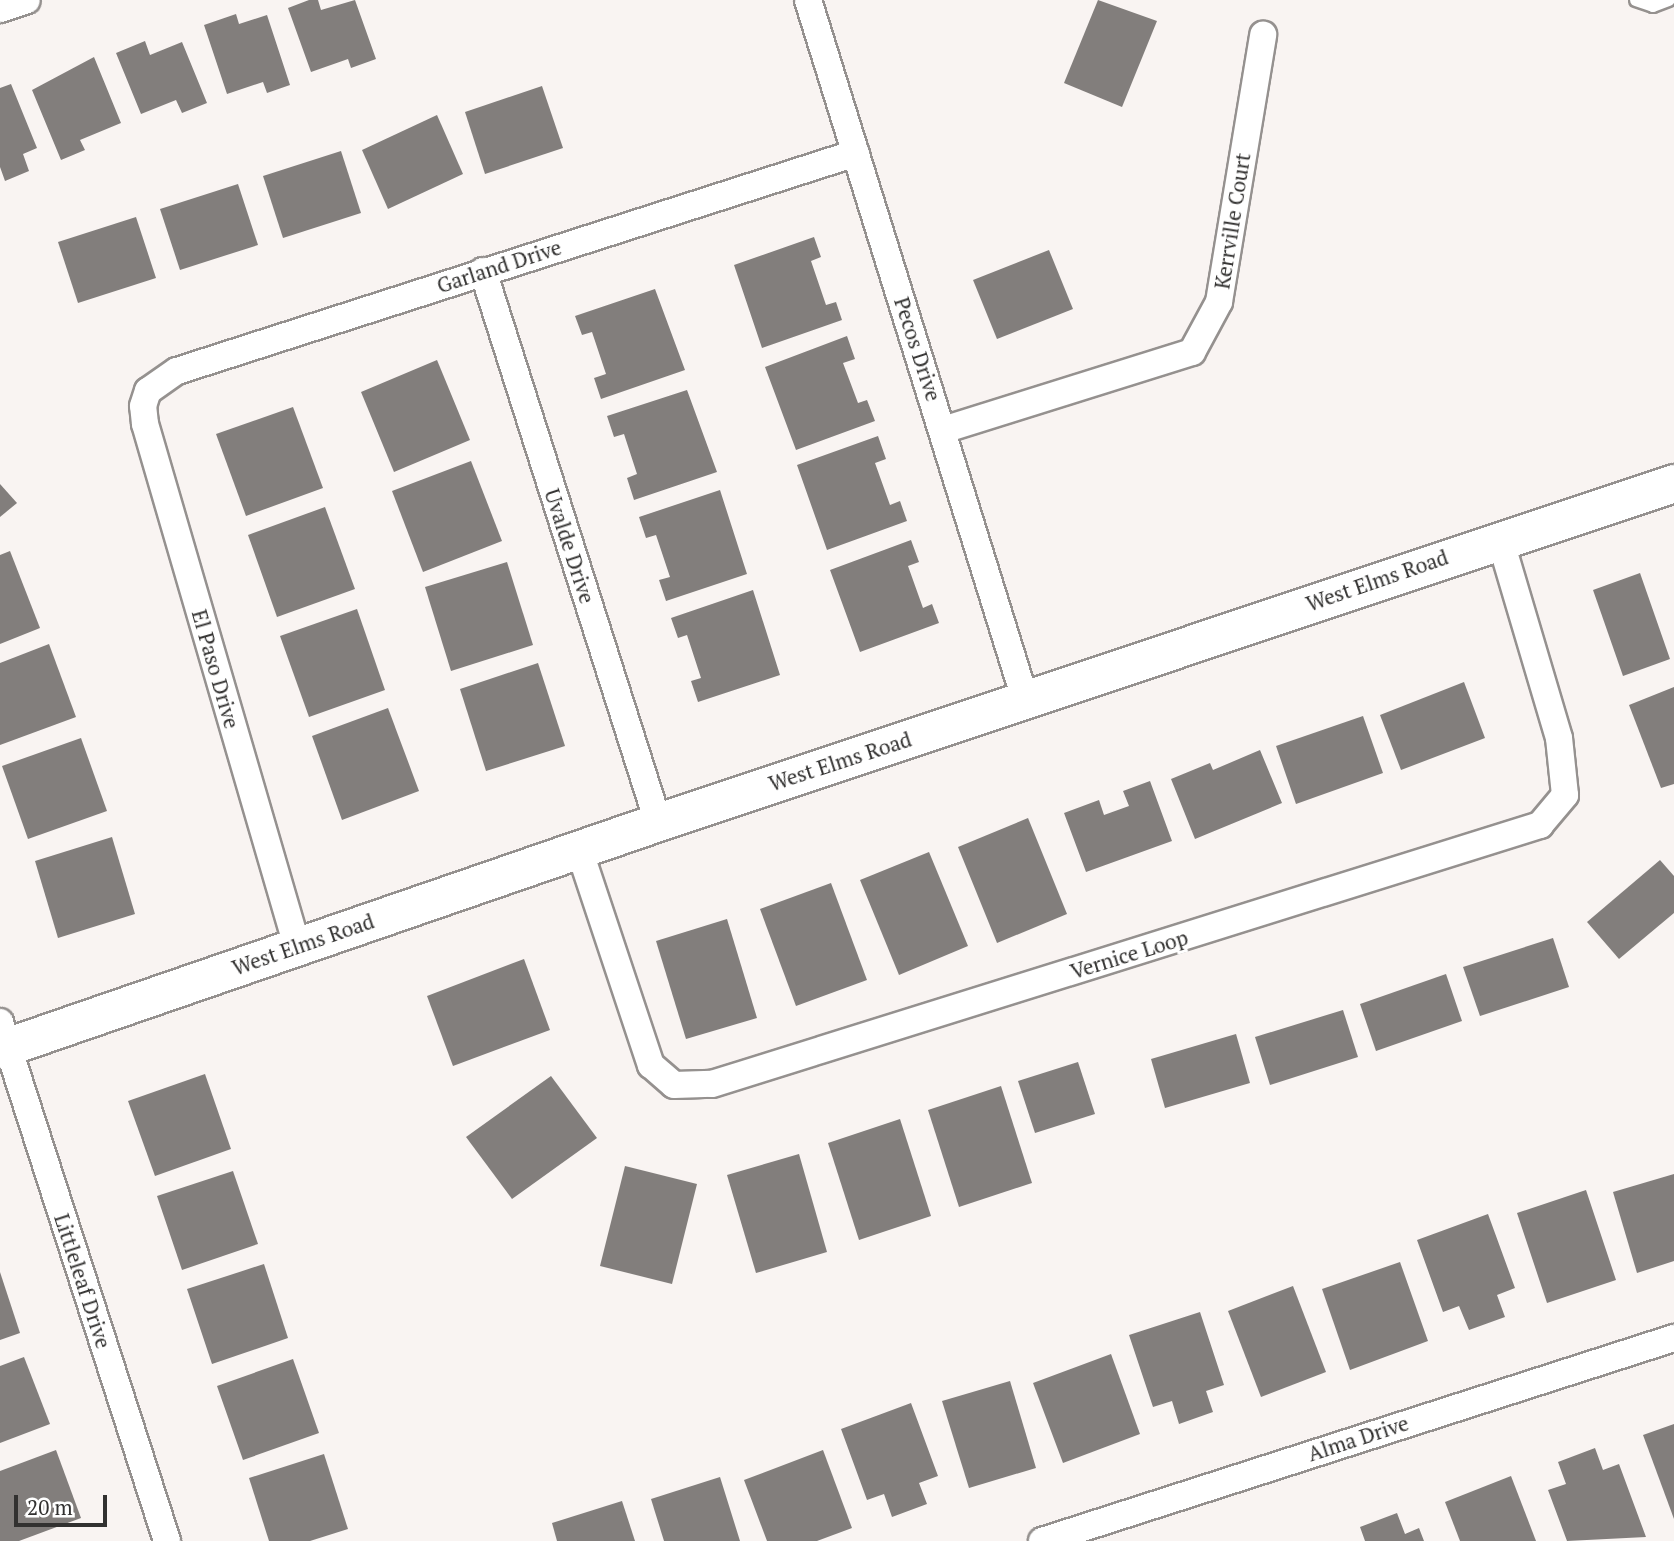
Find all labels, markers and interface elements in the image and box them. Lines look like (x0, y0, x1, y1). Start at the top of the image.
street label: Kerrville Court (1209, 151, 1255, 291)
street label: Garland Drive (434, 234, 564, 298)
street label: Pecos Drive (889, 294, 947, 404)
street label: Uvalde Drive (540, 485, 600, 607)
street label: West Elms Road (1303, 544, 1451, 616)
street label: El Paso Drive (187, 607, 245, 731)
street label: West Elms Road (765, 726, 915, 796)
street label: West Elms Road (229, 908, 377, 980)
street label: Vernice Loop (1067, 924, 1191, 984)
street label: Littleleaf Drive (49, 1210, 117, 1352)
street label: Alma Drive (1304, 1410, 1412, 1466)
scale bar (18, 1482, 110, 1526)
text: 20 m (27, 1493, 73, 1521)

